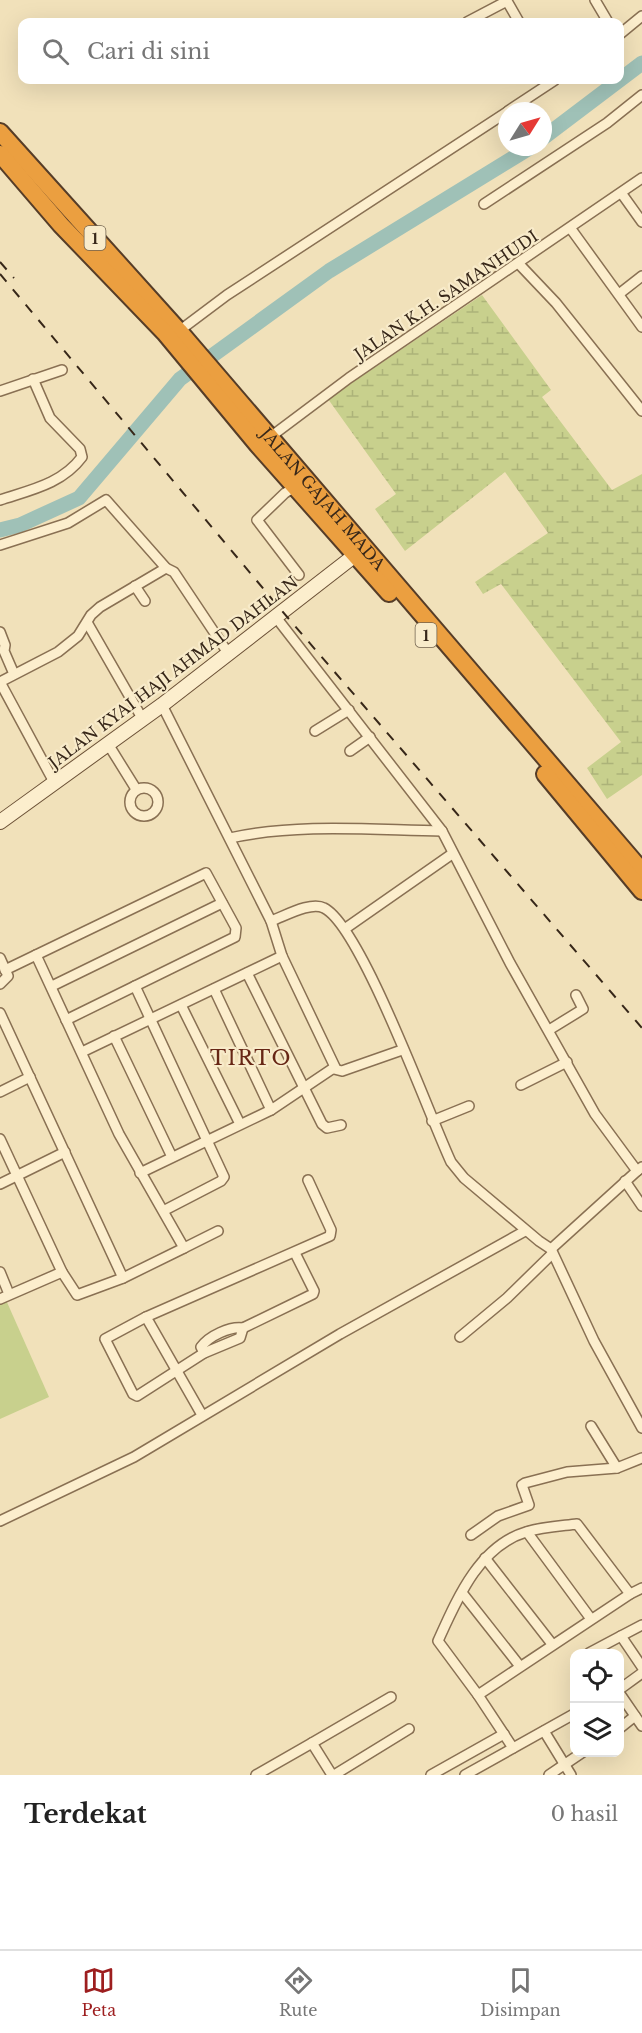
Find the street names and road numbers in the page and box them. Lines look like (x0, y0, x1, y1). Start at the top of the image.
road number: 1 (84, 226, 106, 250)
street label: JALAN K.H. SAMANHUDI (349, 226, 542, 365)
street label: JALAN GAJAH MADA (255, 422, 390, 575)
street label: JALAN KYAI HAJI AHMAD DAHLAN (43, 572, 302, 774)
road number: 1 (416, 623, 436, 647)

